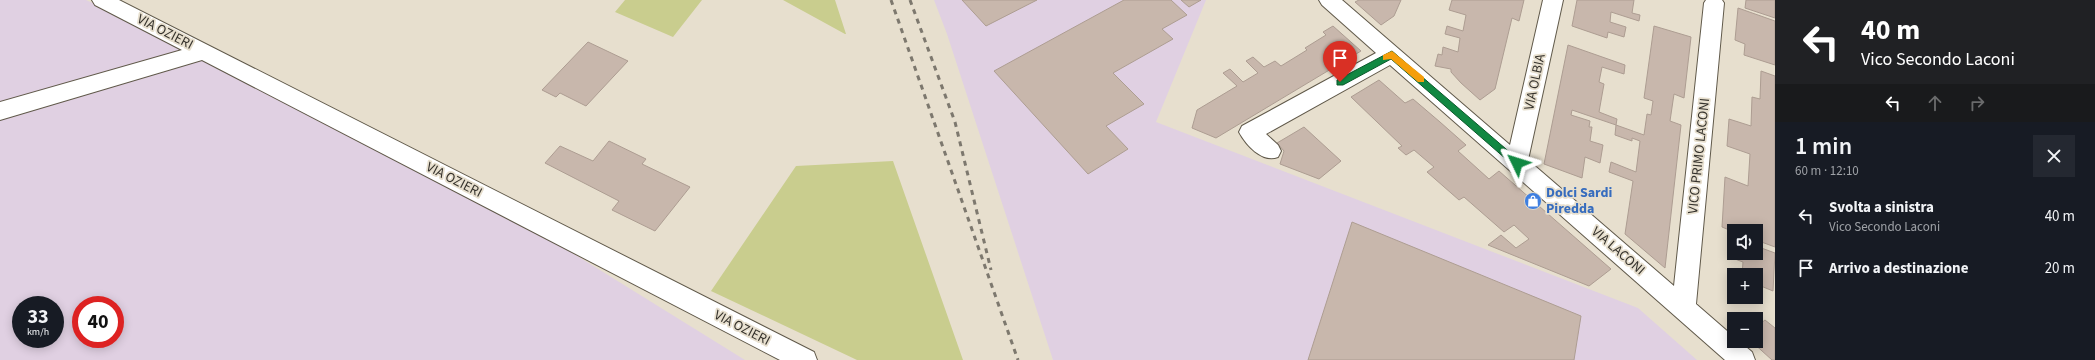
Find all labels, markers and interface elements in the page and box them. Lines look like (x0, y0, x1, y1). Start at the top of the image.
street label: VIA OZIERI (133, 9, 197, 55)
text: 40 m (1861, 10, 1920, 50)
icon: left (1795, 16, 1847, 68)
pin (1323, 41, 1357, 82)
icon: arrive (1329, 47, 1351, 69)
text: Vico Secondo Laconi (1861, 47, 2015, 72)
street label: VIA OLBIA (1519, 52, 1551, 112)
icon: left (1882, 92, 1904, 114)
icon: ahead (1924, 92, 1946, 114)
icon: right (1966, 92, 1988, 114)
street label: VICO PRIMO LACONI (1683, 97, 1715, 215)
text: 1 min (1795, 129, 1852, 164)
button: close (2033, 135, 2075, 177)
position arrow (1496, 142, 1538, 184)
street label: VIA OZIERI (422, 157, 486, 203)
text: 60 m · 12:10 (1795, 162, 1859, 180)
place label: Dolci Sardi Piredda (1546, 183, 1612, 219)
shop icon: Dolci Sardi Piredda (1523, 191, 1543, 211)
text: Svolta a sinistra (1829, 197, 1934, 218)
icon: left (1795, 205, 1817, 227)
text: 40 m (2045, 206, 2075, 227)
text: Vico Secondo Laconi (1829, 218, 1940, 236)
street label: VIA LACONI (1587, 222, 1649, 280)
map controls (1727, 224, 1763, 348)
button: sound (1727, 224, 1763, 260)
icon: arrive (1795, 257, 1817, 279)
text: Arrivo a destinazione (1829, 258, 1968, 279)
text: 20 m (2045, 258, 2075, 279)
button: + (1727, 268, 1763, 304)
speed limit sign: 40 (72, 296, 124, 348)
text: 33 (27, 303, 49, 331)
street label: VIA OZIERI (710, 305, 774, 351)
button: − (1727, 312, 1763, 348)
text: km/h (27, 325, 49, 339)

